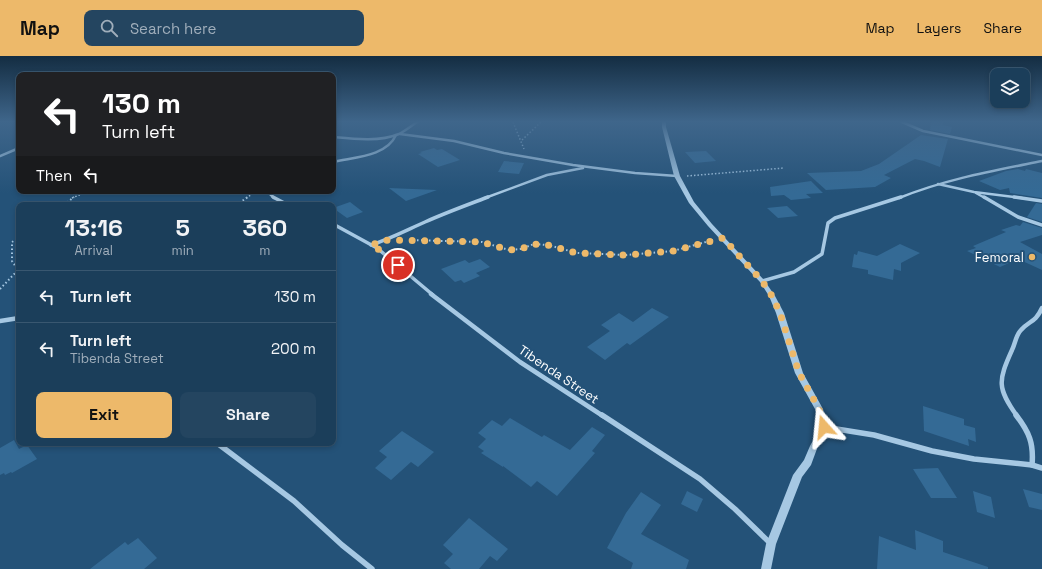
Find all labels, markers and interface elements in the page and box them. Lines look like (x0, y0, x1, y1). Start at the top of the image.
search box (84, 10, 364, 46)
text: Map (20, 16, 60, 41)
icon: search (98, 17, 120, 39)
text: Search here (130, 19, 216, 38)
text: Map (865, 19, 895, 37)
text: Layers (917, 19, 961, 37)
text: Share (983, 19, 1022, 37)
map controls (990, 68, 1030, 108)
button: layers (990, 68, 1030, 108)
text: 130 m (102, 85, 181, 121)
icon: left (36, 88, 88, 140)
text: Turn left (102, 120, 175, 143)
icon: left (80, 164, 102, 186)
text: Then (36, 166, 72, 185)
text: 13:16 (65, 212, 123, 243)
text: 5 (175, 212, 190, 243)
text: 360 (242, 212, 287, 243)
text: Arrival (74, 242, 113, 259)
text: min (171, 242, 194, 259)
text: m (259, 242, 270, 259)
pin (381, 248, 415, 282)
place label: Femoral (975, 249, 1024, 266)
marker: Femoral (1027, 252, 1037, 262)
icon: arrive (387, 254, 409, 276)
icon: left (36, 286, 58, 308)
text: Turn left (70, 287, 132, 306)
text: 130 m (274, 287, 316, 306)
text: Turn left (70, 331, 132, 350)
icon: left (36, 338, 58, 360)
text: 200 m (271, 339, 316, 358)
street label: Tibenda Street (515, 341, 602, 408)
text: Tibenda Street (70, 350, 164, 367)
button: Exit (36, 392, 172, 438)
button: Share (180, 392, 316, 438)
position arrow (803, 406, 845, 448)

